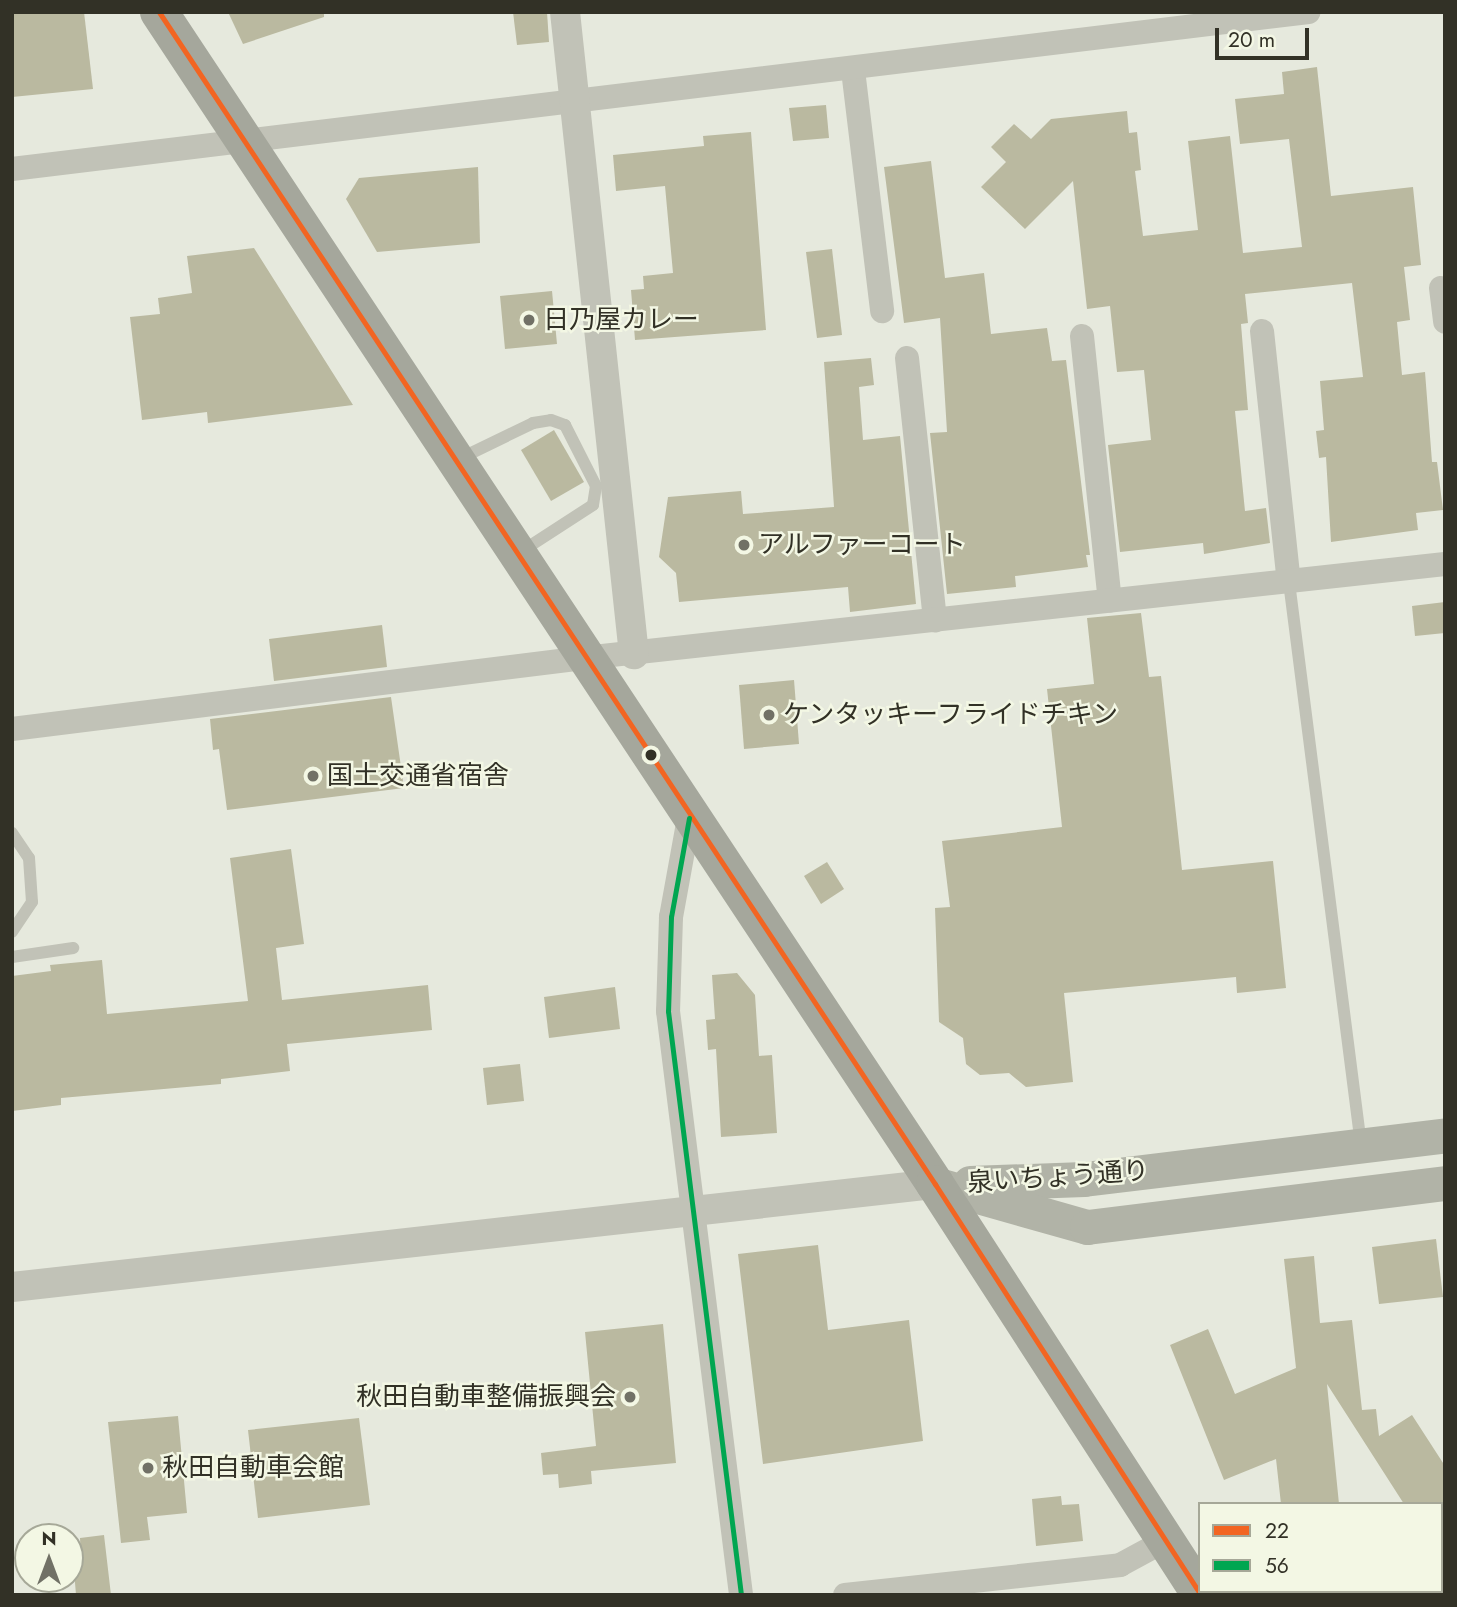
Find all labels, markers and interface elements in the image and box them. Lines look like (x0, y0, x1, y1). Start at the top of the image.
scale bar (1219, 14, 1314, 58)
text: 20 m (1228, 25, 1275, 55)
place label: 日乃屋カレー (543, 304, 699, 336)
marker: 日乃屋カレー (521, 312, 537, 328)
place label: アルファーコート (758, 529, 966, 561)
marker: アルファーコート (736, 537, 752, 553)
place label: ケンタッキーフライドチキン (783, 699, 1121, 731)
marker: ケンタッキーフライドチキン (761, 707, 777, 723)
unlabelled marker (644, 748, 658, 762)
place label: 国土交通省宿舎 (327, 760, 509, 792)
marker: 国土交通省宿舎 (305, 768, 321, 784)
street label: 泉いちょう通り (966, 1155, 1150, 1199)
place label: 秋田自動車整備振興会 (356, 1381, 616, 1413)
marker: 秋田自動車整備振興会 (622, 1389, 638, 1405)
place label: 秋田自動車会館 (162, 1452, 344, 1484)
marker: 秋田自動車会館 (140, 1460, 156, 1476)
legend (1198, 1502, 1443, 1593)
text: 22 (1265, 1516, 1289, 1546)
north arrow (14, 1523, 84, 1593)
text: N (41, 1525, 57, 1552)
text: 56 (1265, 1551, 1289, 1581)

